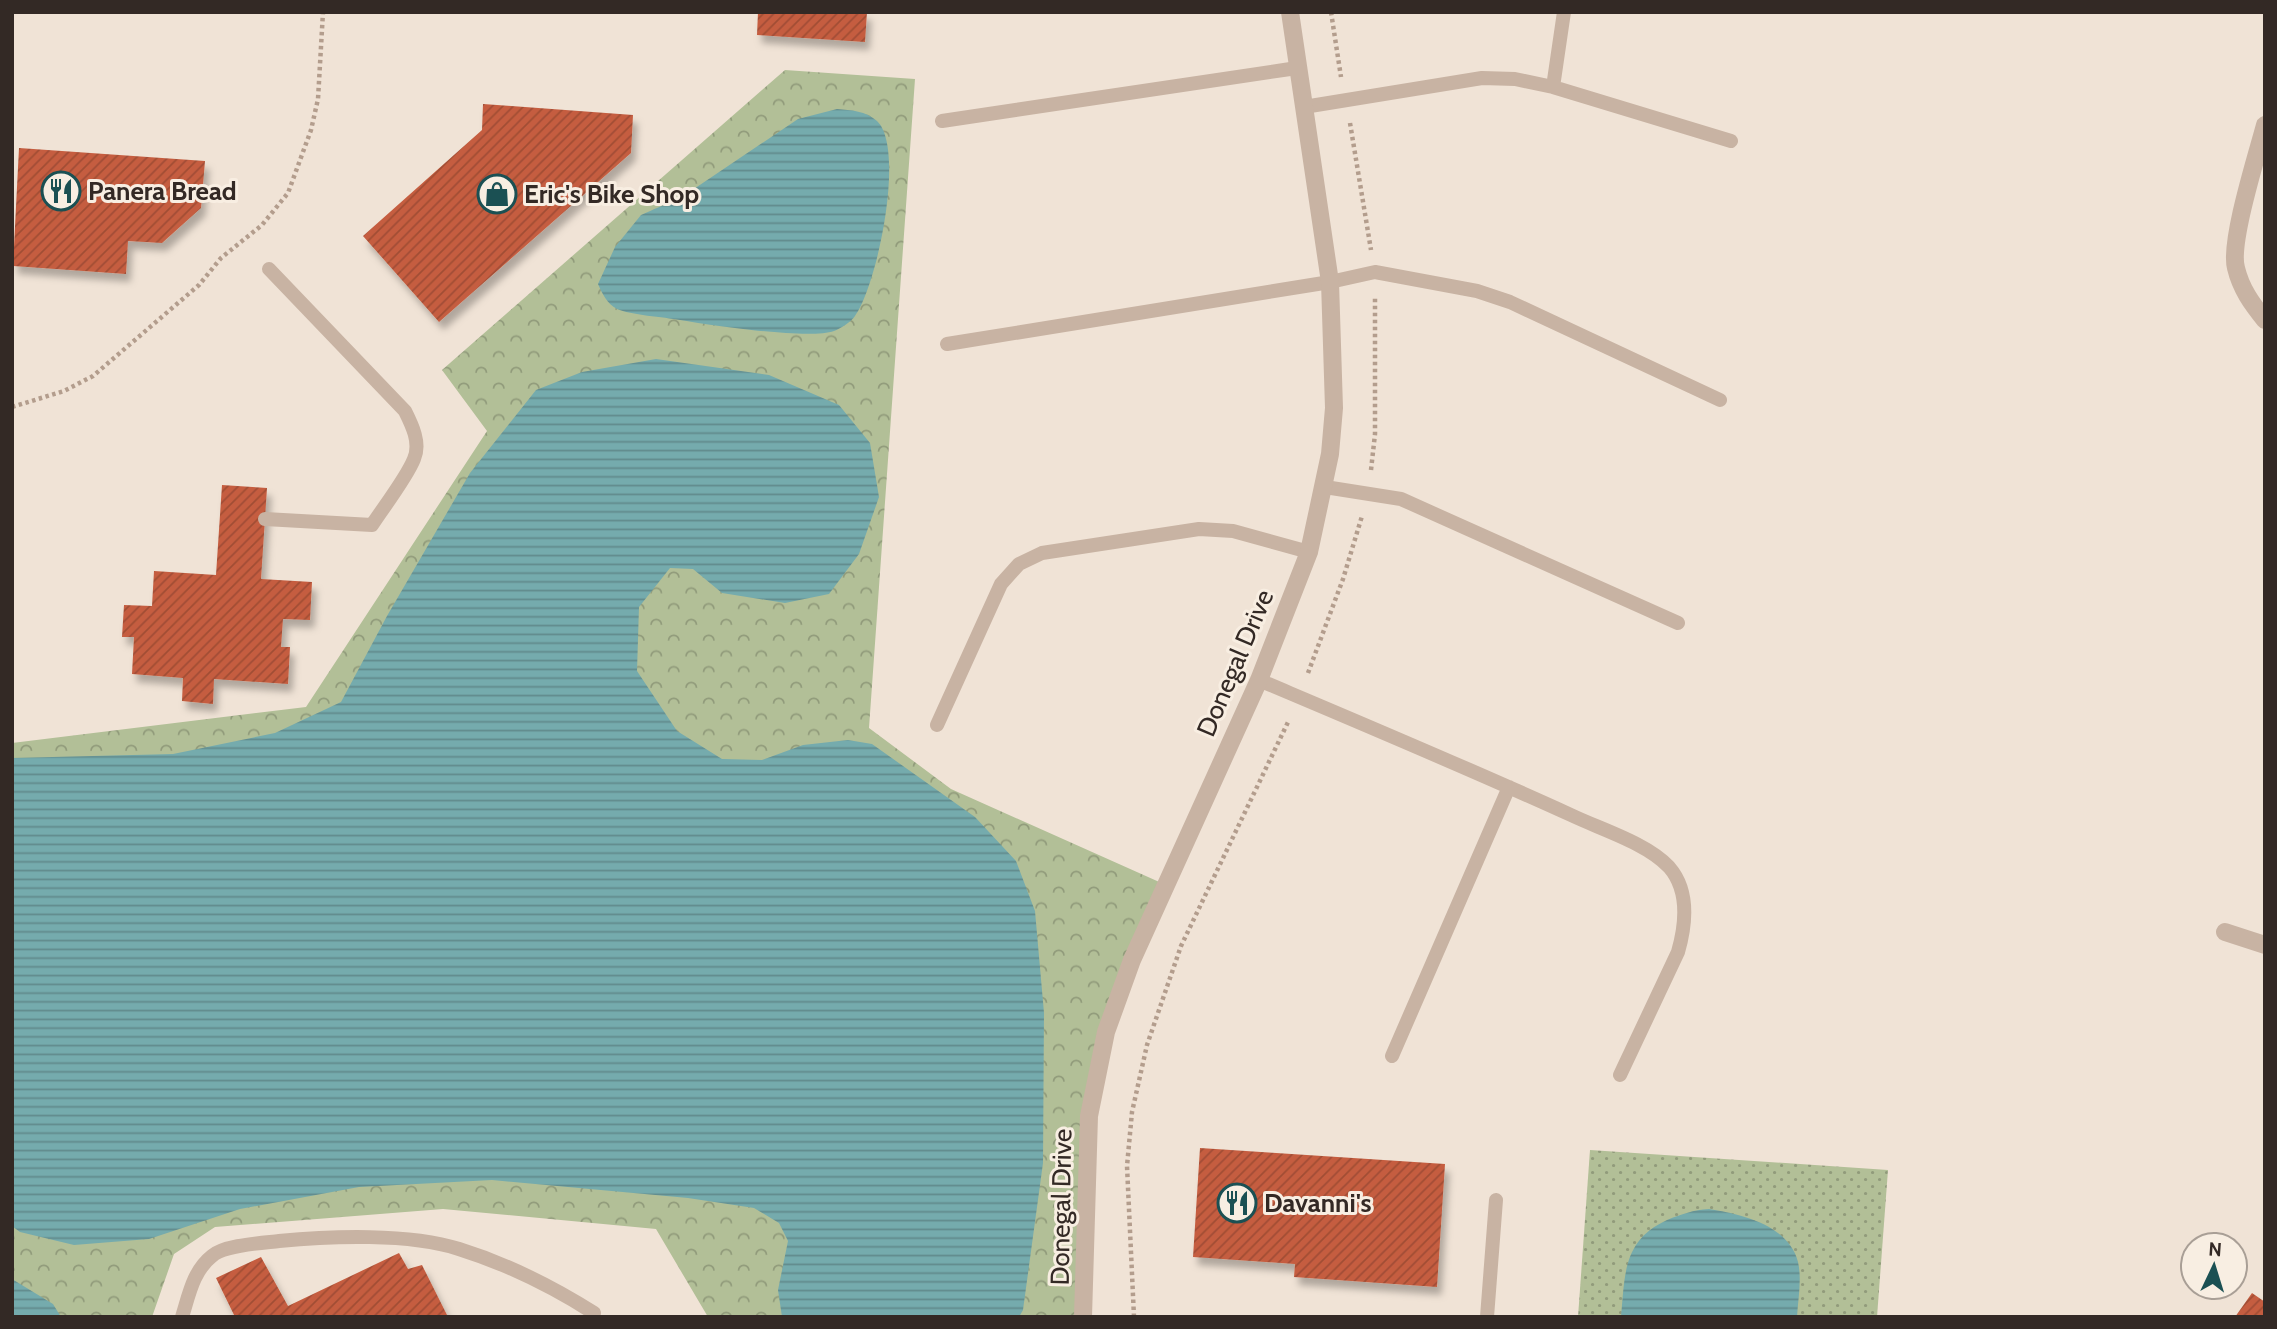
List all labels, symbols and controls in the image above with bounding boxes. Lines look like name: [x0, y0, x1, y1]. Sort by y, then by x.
restaurant icon: Panera Bread: [40, 170, 82, 212]
shop icon: Eric's Bike Shop: [476, 173, 518, 215]
place label: Panera Bread: [88, 175, 237, 207]
place label: Eric's Bike Shop: [524, 178, 699, 210]
street label: Donegal Drive: [1190, 585, 1280, 741]
street label: Donegal Drive: [1044, 1128, 1078, 1286]
restaurant icon: Davanni's: [1216, 1182, 1258, 1224]
place label: Davanni's: [1264, 1187, 1372, 1219]
north arrow: [2179, 1231, 2249, 1301]
text: N: [2208, 1238, 2223, 1261]

